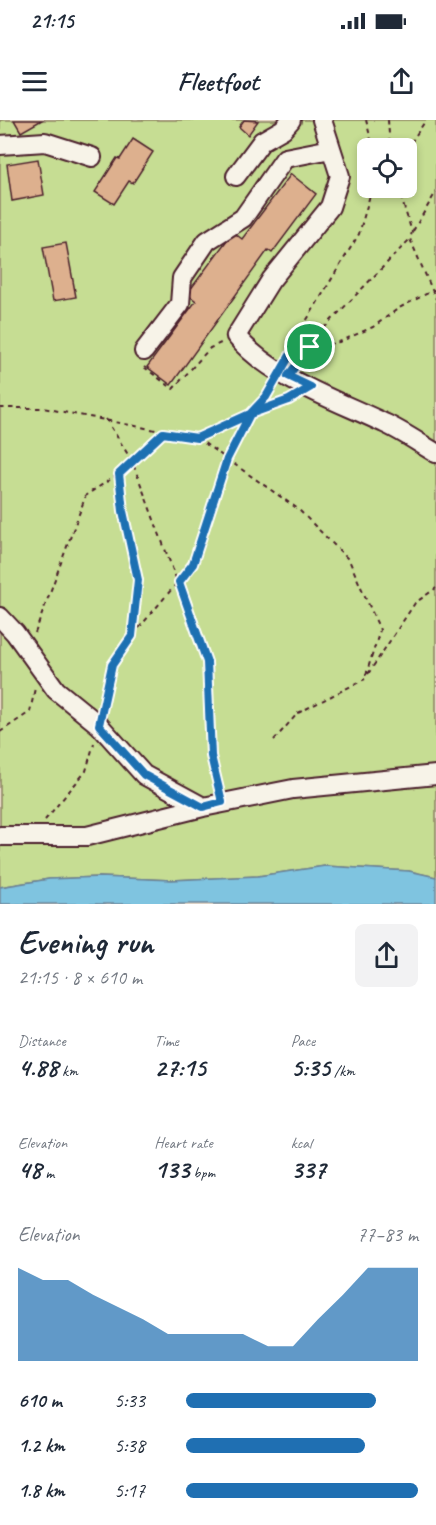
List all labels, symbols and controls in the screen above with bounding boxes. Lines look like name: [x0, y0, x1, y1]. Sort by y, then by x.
text: 21:15: [30, 7, 74, 35]
text: Fleetfoot: [177, 64, 259, 98]
icon: menu: [18, 65, 51, 98]
icon: share: [385, 65, 418, 98]
map controls: [357, 138, 417, 198]
button: locate: [357, 138, 417, 198]
pin: [284, 321, 335, 372]
icon: arrive: [293, 330, 326, 363]
text: Evening run: [18, 921, 153, 963]
button: share: [355, 924, 418, 987]
text: 21:15 · 8 × 610 m: [18, 965, 142, 990]
text: Distance: [18, 1031, 66, 1051]
text: Time: [154, 1031, 179, 1051]
text: Pace: [291, 1031, 315, 1051]
text: 4.88: [18, 1051, 58, 1084]
text: 27:15: [154, 1051, 206, 1084]
text: 5:35: [291, 1051, 330, 1084]
text: km: [58, 1061, 78, 1081]
text: /km: [330, 1061, 355, 1081]
text: Elevation: [18, 1133, 67, 1153]
text: Heart rate: [154, 1133, 213, 1153]
text: kcal: [291, 1133, 312, 1153]
text: 48: [18, 1153, 41, 1186]
text: 133: [154, 1153, 189, 1186]
text: 337: [291, 1153, 326, 1186]
text: m: [41, 1163, 54, 1183]
text: bpm: [189, 1163, 215, 1183]
text: Elevation: [18, 1222, 80, 1247]
text: 77–83 m: [357, 1222, 418, 1247]
text: 610 m: [18, 1388, 62, 1413]
text: 5:33: [114, 1388, 145, 1413]
text: 1.2 km: [18, 1433, 65, 1458]
text: 5:38: [114, 1433, 145, 1458]
text: 1.8 km: [18, 1478, 65, 1503]
text: 5:17: [114, 1478, 145, 1503]

